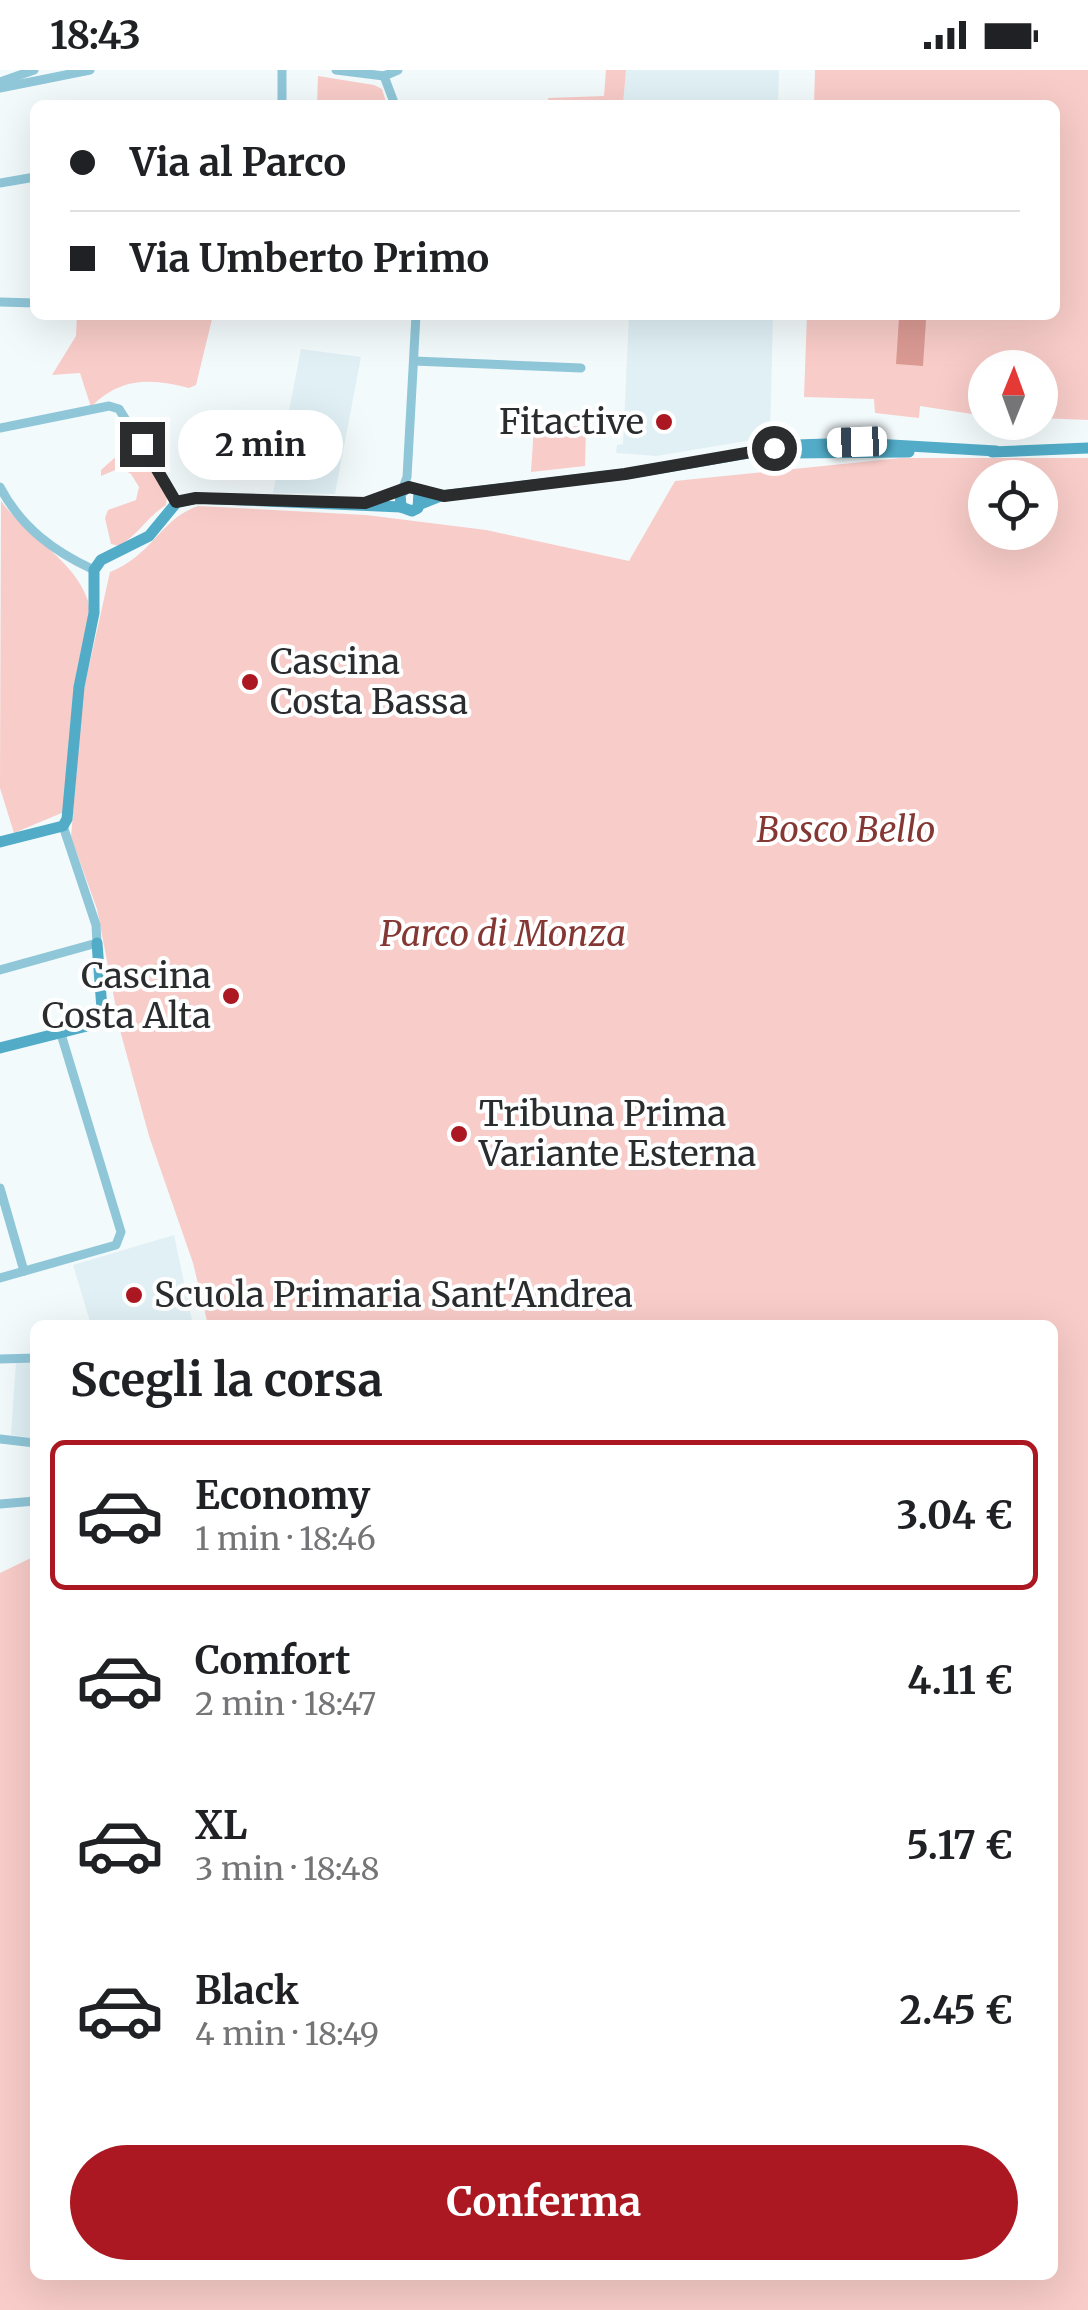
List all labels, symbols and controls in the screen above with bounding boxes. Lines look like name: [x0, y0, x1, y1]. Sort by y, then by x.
text: 18:43: [50, 12, 141, 59]
text: Via al Parco: [130, 139, 346, 186]
text: Via Umberto Primo: [130, 235, 489, 282]
north arrow: [968, 350, 1058, 440]
map controls: [968, 350, 1058, 550]
place label: Fitactive: [499, 400, 644, 444]
callout: 2 min: [177, 409, 342, 479]
marker: Fitactive: [653, 411, 675, 433]
route end: [120, 422, 165, 467]
text: 2 min: [215, 425, 306, 465]
route start: [752, 426, 797, 471]
car: [826, 426, 888, 458]
button: locate: [968, 460, 1058, 550]
place label: Cascina Costa Bassa: [270, 640, 468, 724]
marker: Cascina Costa Bassa: [239, 671, 261, 693]
park label: Bosco Bello: [756, 808, 936, 852]
park label: Parco di Monza: [380, 912, 626, 956]
place label: Cascina Costa Alta: [42, 954, 211, 1038]
marker: Cascina Costa Alta: [220, 985, 242, 1007]
place label: Tribuna Prima Variante Esterna: [478, 1092, 756, 1176]
marker: Tribuna Prima Variante Esterna: [448, 1123, 470, 1145]
place label: Scuola Primaria Sant'Andrea: [154, 1273, 633, 1317]
marker: Scuola Primaria Sant'Andrea: [123, 1284, 145, 1306]
text: Scegli la corsa: [70, 1352, 383, 1408]
icon: car: [75, 1470, 165, 1560]
text: Economy: [195, 1472, 370, 1519]
text: 3.04 €: [896, 1492, 1013, 1539]
text: 1 min · 18:46: [195, 1519, 376, 1559]
icon: car: [75, 1635, 165, 1725]
text: Comfort: [195, 1637, 351, 1684]
text: 4.11 €: [907, 1657, 1013, 1704]
text: 2 min · 18:47: [195, 1684, 376, 1724]
icon: car: [75, 1800, 165, 1890]
text: XL: [195, 1802, 247, 1849]
text: 5.17 €: [906, 1822, 1013, 1869]
text: 3 min · 18:48: [195, 1849, 379, 1889]
icon: car: [75, 1965, 165, 2055]
text: Black: [195, 1967, 299, 2014]
text: 2.45 €: [899, 1987, 1013, 2034]
text: 4 min · 18:49: [195, 2014, 379, 2054]
button: Conferma: [70, 2145, 1018, 2260]

